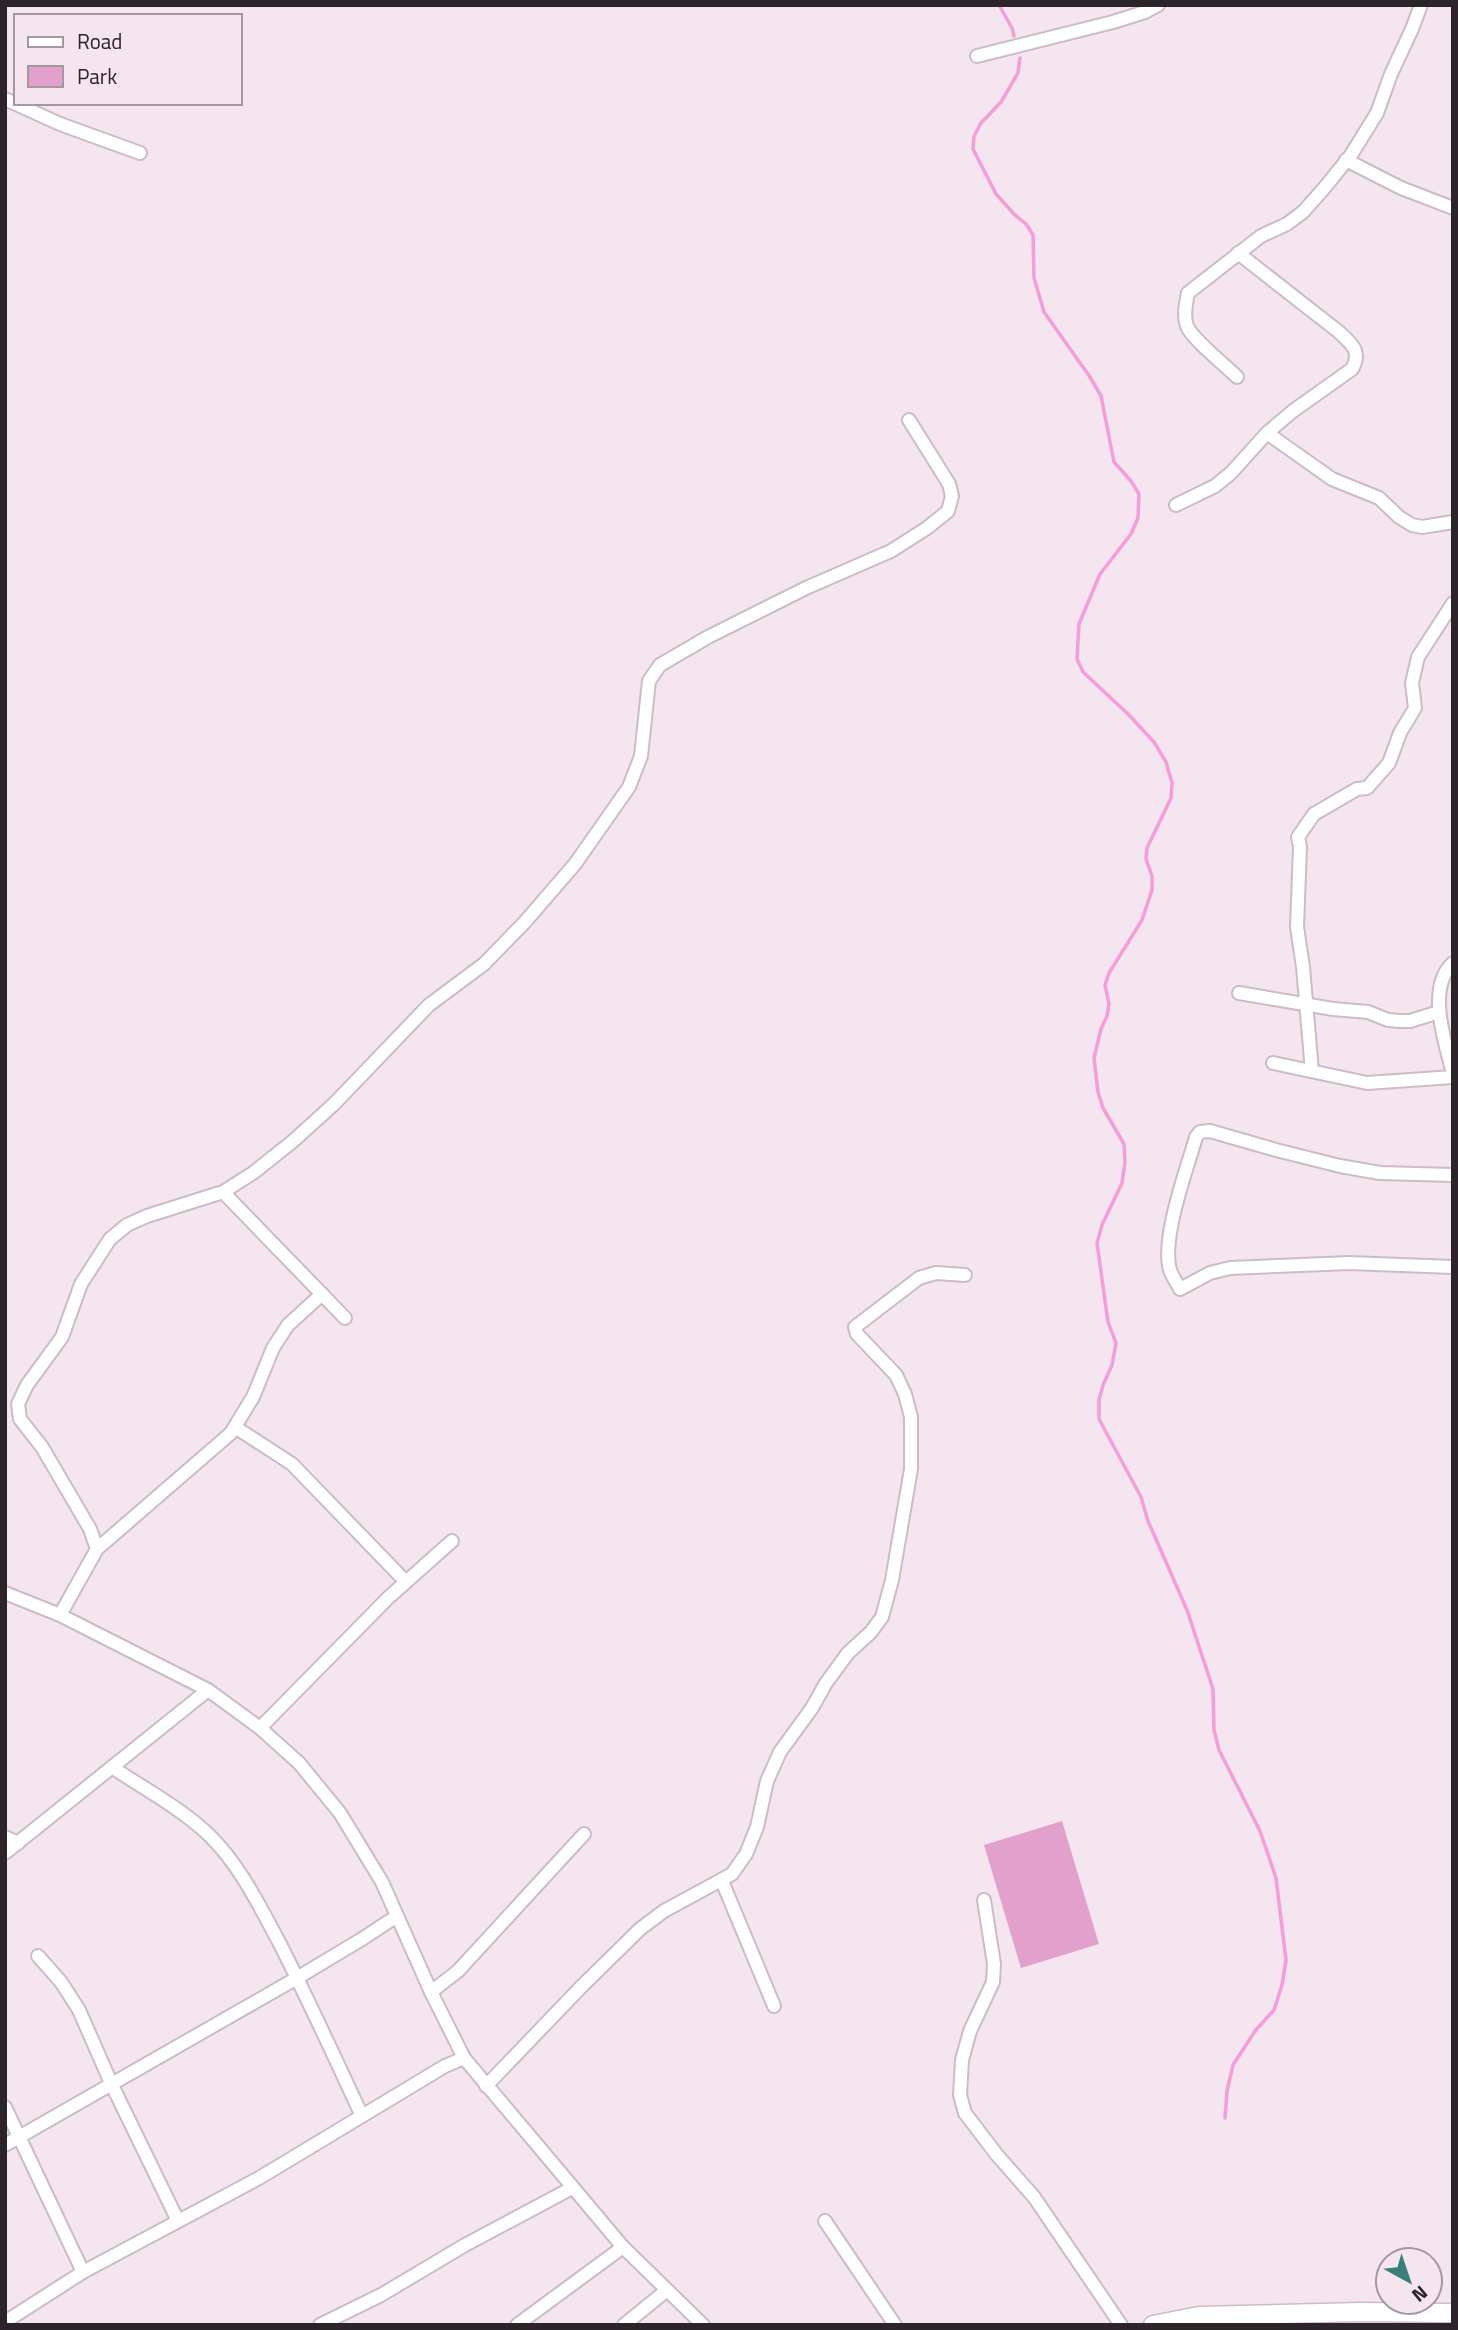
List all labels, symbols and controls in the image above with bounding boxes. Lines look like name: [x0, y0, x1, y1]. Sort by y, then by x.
legend: [14, 14, 242, 105]
text: Road: [77, 25, 122, 57]
text: Park: [77, 60, 117, 92]
north arrow: [1374, 2246, 1444, 2316]
text: N: [1406, 2279, 1435, 2310]

